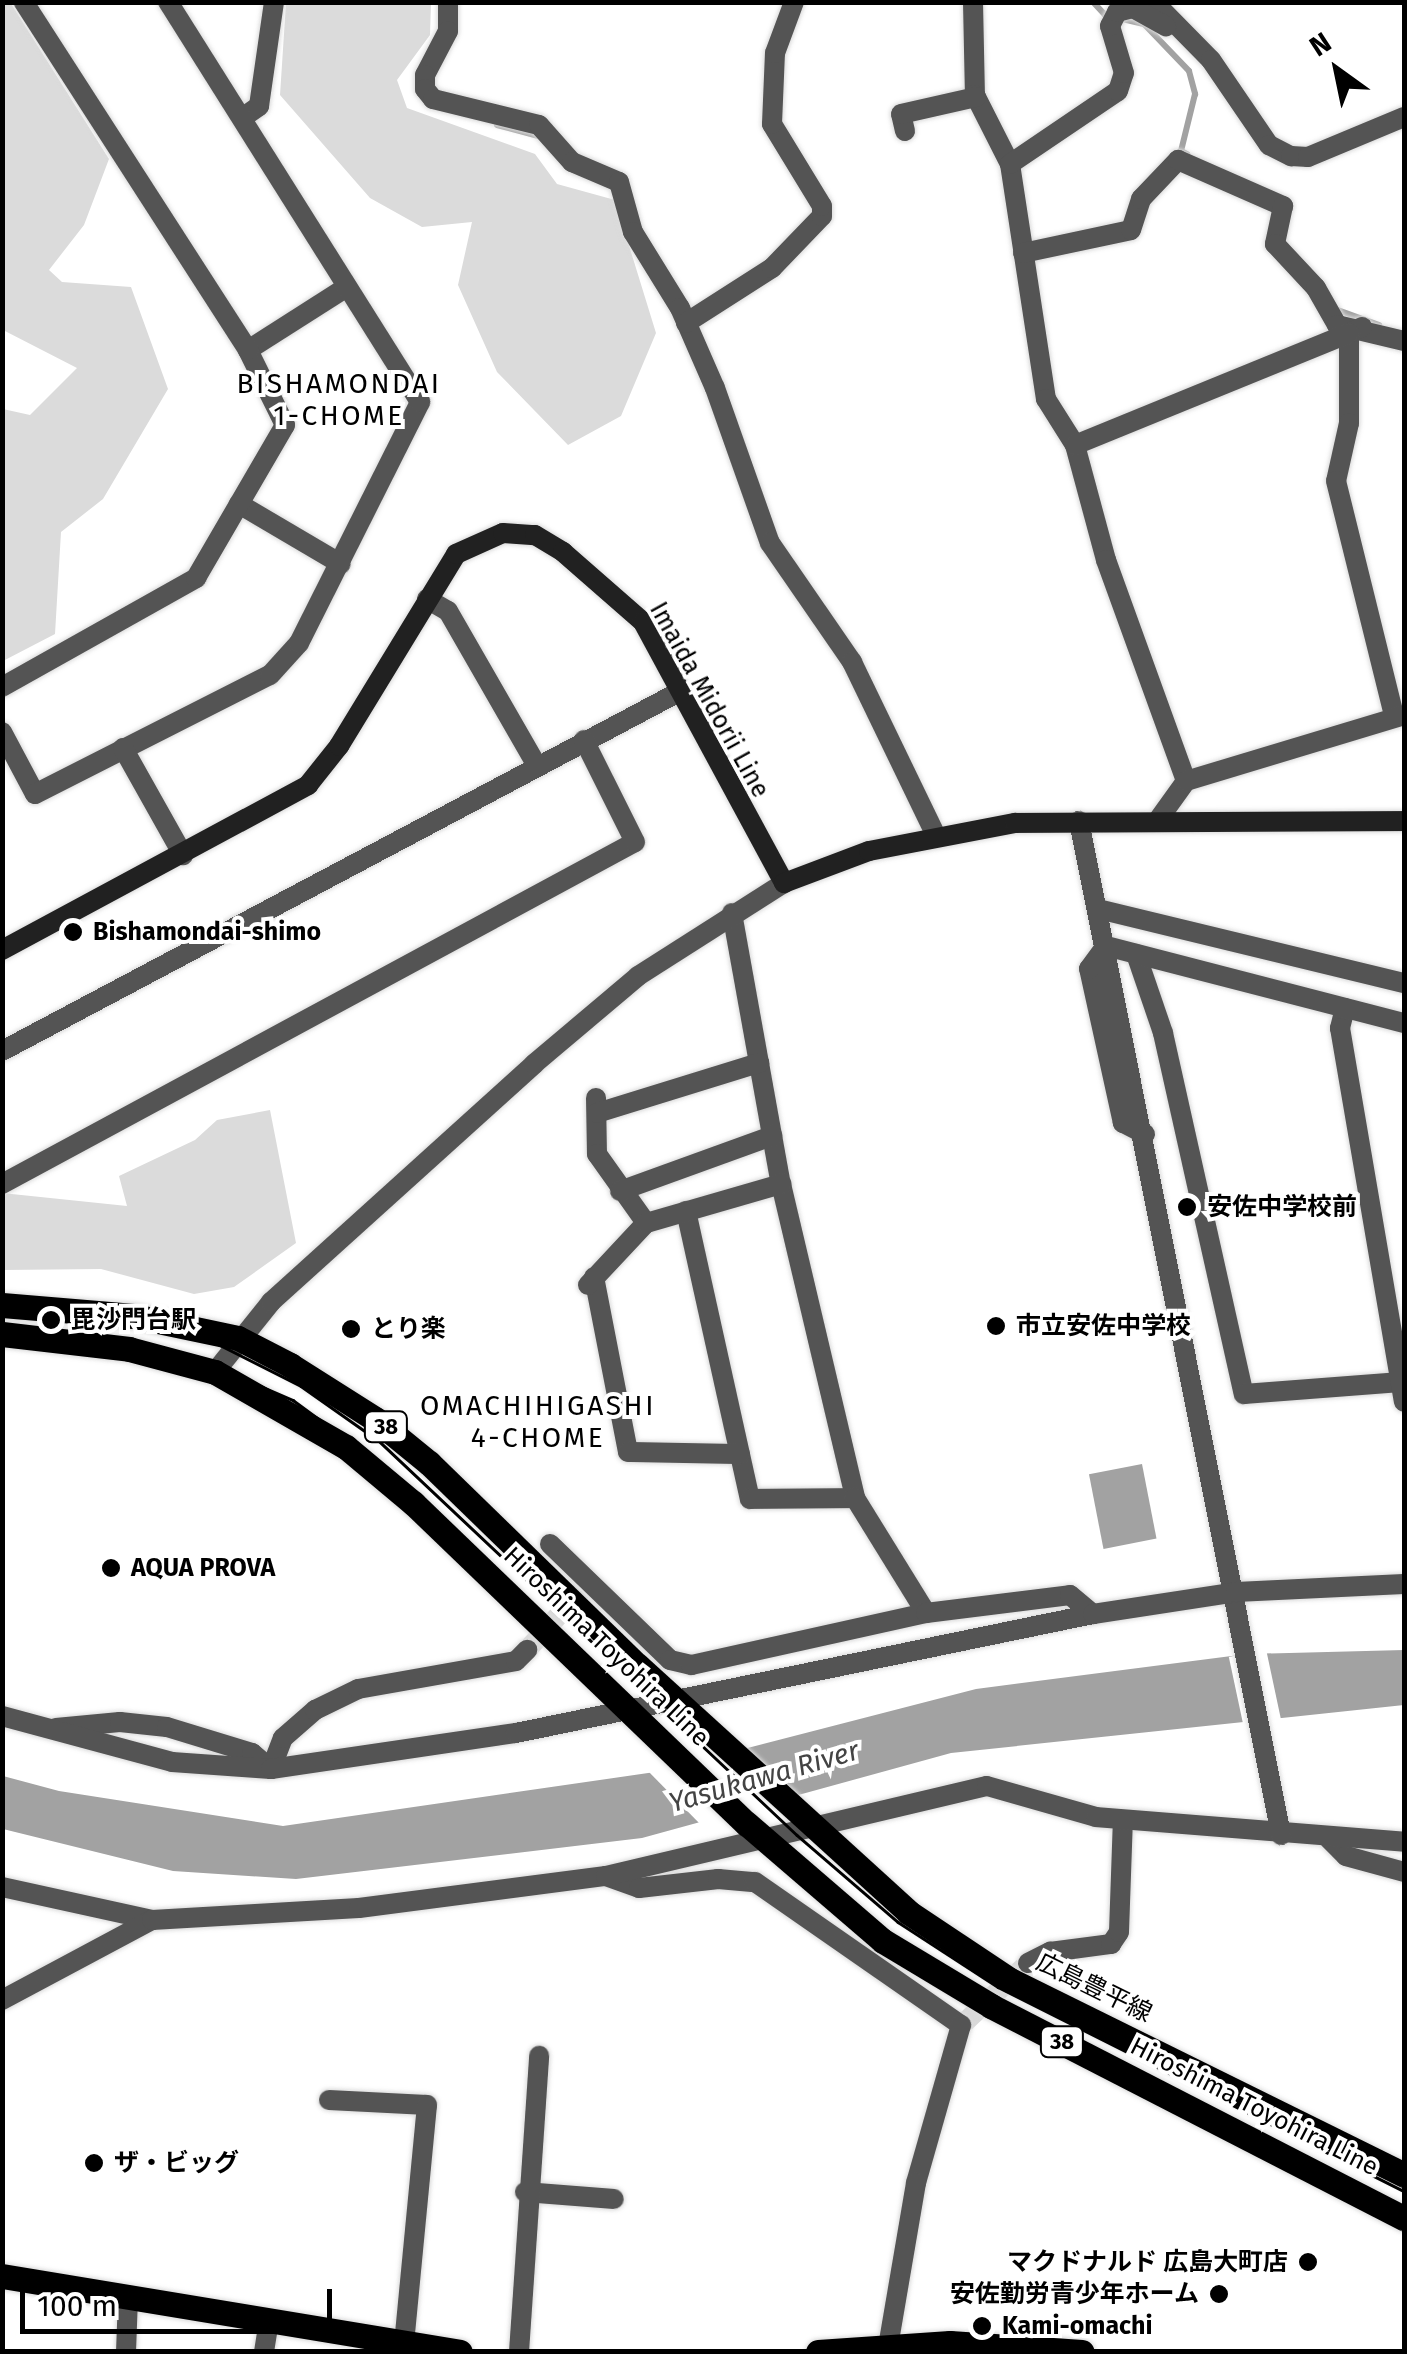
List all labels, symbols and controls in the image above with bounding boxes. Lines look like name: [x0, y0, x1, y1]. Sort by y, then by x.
north arrow: [1287, 20, 1387, 120]
text: N: [1304, 26, 1337, 63]
district label: BISHAMONDAI 1-CHOME: [236, 367, 442, 433]
street label: Imaida Midorii Line: [643, 597, 775, 803]
place label: Bishamondai-shimo: [93, 917, 321, 947]
marker: Bishamondai-shimo: [62, 921, 84, 943]
place label: 安佐中学校前: [1207, 1192, 1357, 1222]
marker: 安佐中学校前: [1176, 1196, 1198, 1218]
place label: 毘沙門台駅: [71, 1305, 196, 1335]
marker: 毘沙門台駅: [40, 1309, 62, 1331]
place label: 市立安佐中学校: [1016, 1311, 1191, 1341]
place label: とり楽: [371, 1314, 446, 1344]
marker: 市立安佐中学校: [985, 1315, 1007, 1337]
marker: とり楽: [340, 1318, 362, 1340]
district label: OMACHIHIGASHI 4-CHOME: [420, 1389, 656, 1455]
road number: 38: [364, 1410, 408, 1444]
street label: Hiroshima Toyohira Line: [497, 1541, 715, 1753]
place label: AQUA PROVA: [131, 1553, 275, 1583]
marker: AQUA PROVA: [100, 1557, 122, 1579]
water label: Yasukawa River: [665, 1734, 863, 1820]
street label: 広島豊平線: [1031, 1947, 1157, 2029]
road number: 38: [1040, 2025, 1084, 2059]
street label: Hiroshima Toyohira Line: [1125, 2031, 1383, 2183]
place label: ザ・ビッグ: [114, 2148, 239, 2178]
marker: ザ・ビッグ: [83, 2152, 105, 2174]
place label: マクドナルド 広島大町店: [1007, 2247, 1288, 2277]
marker: マクドナルド 広島大町店: [1297, 2251, 1319, 2273]
scale bar: [25, 2269, 338, 2331]
place label: 安佐勤労青少年ホーム: [949, 2279, 1199, 2309]
marker: 安佐勤労青少年ホーム: [1208, 2283, 1230, 2305]
text: 100 m: [37, 2288, 117, 2324]
place label: Kami-omachi: [1002, 2311, 1153, 2341]
marker: Kami-omachi: [971, 2315, 993, 2337]

